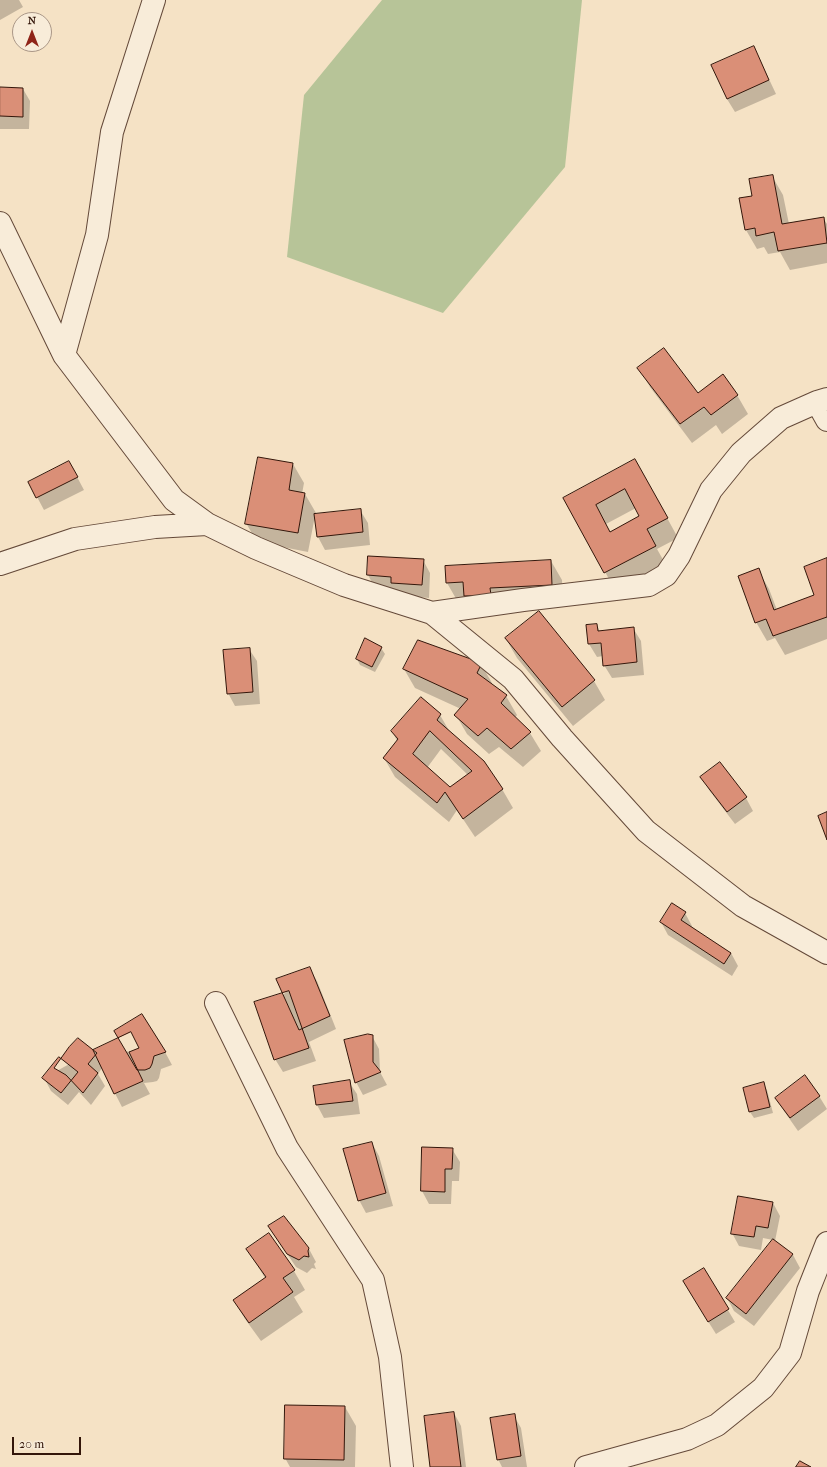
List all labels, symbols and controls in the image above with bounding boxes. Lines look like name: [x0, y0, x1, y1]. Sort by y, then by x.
north arrow: [12, 12, 52, 52]
text: N: [28, 14, 36, 27]
scale bar: [14, 1429, 83, 1455]
text: 20 m: [19, 1437, 44, 1451]

